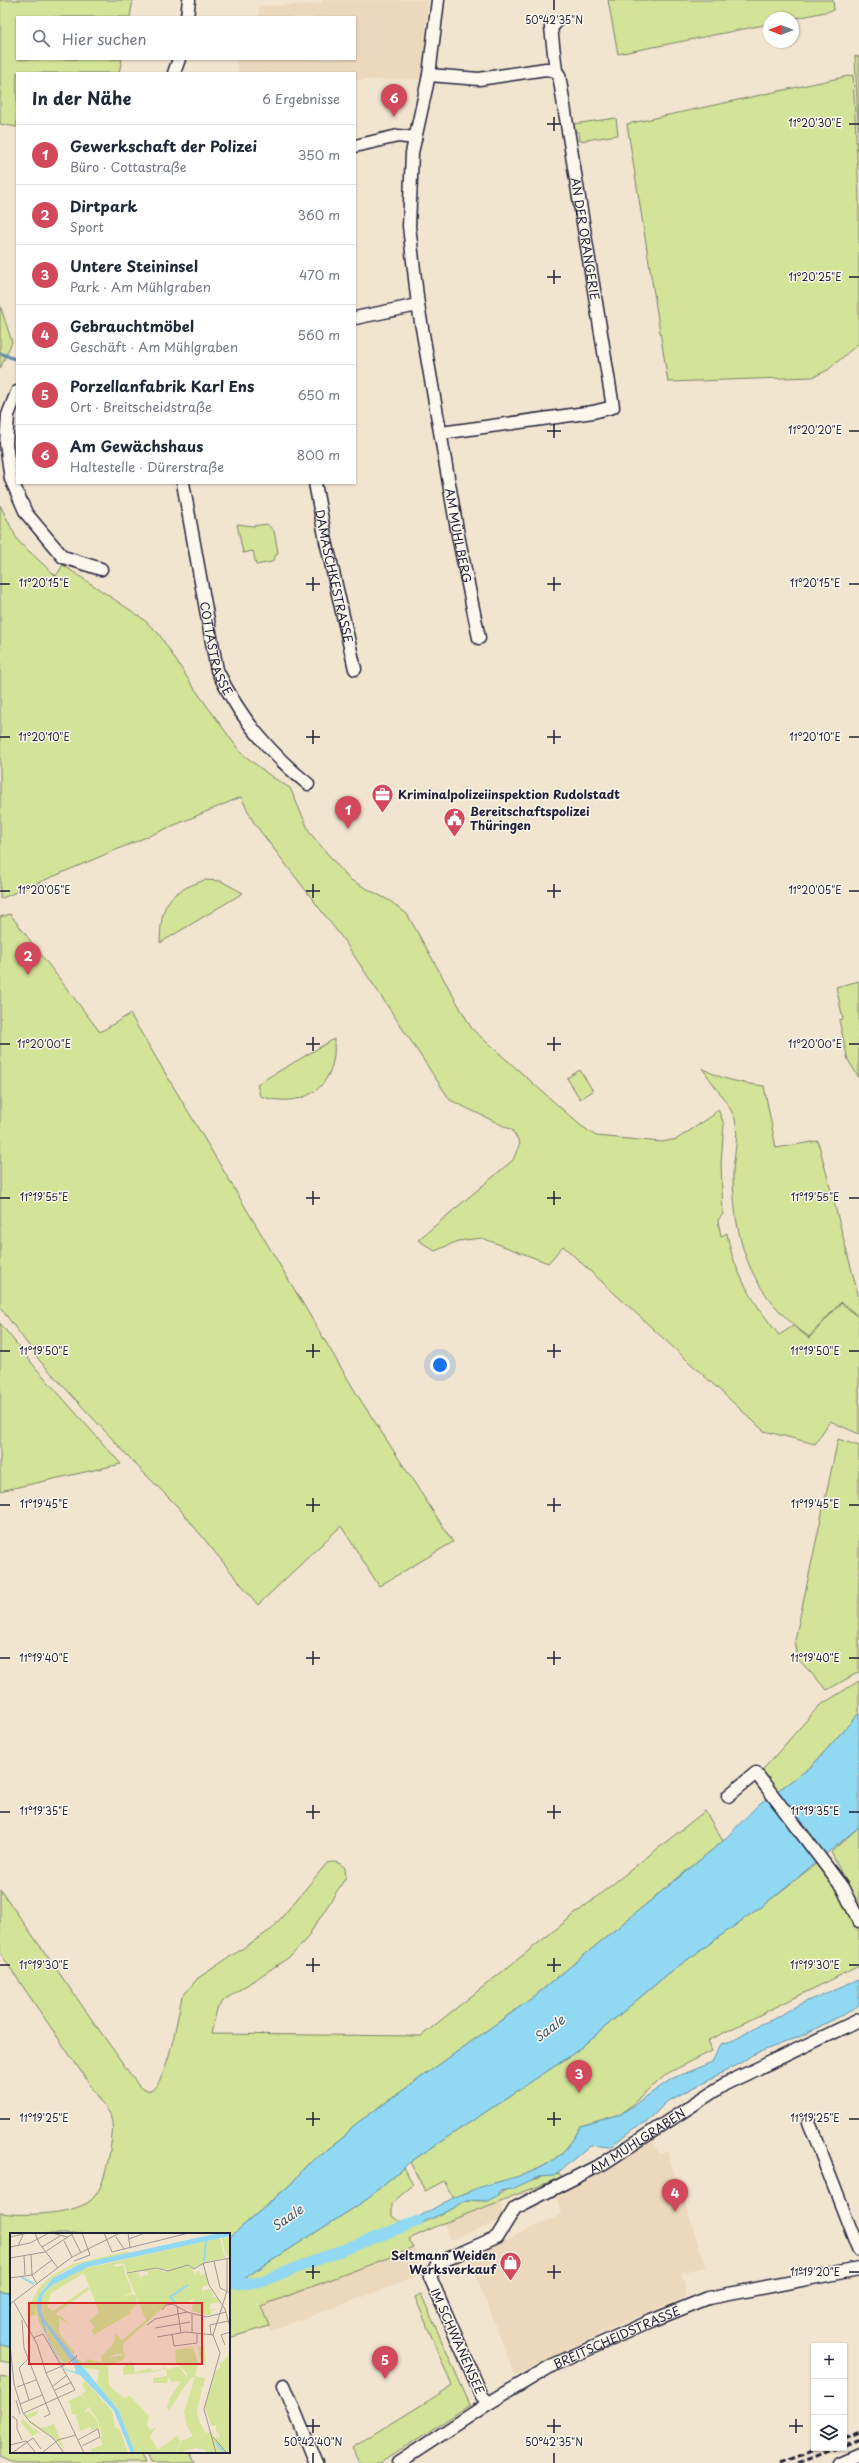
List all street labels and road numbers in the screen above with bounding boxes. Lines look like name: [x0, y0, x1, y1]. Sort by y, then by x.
street label: AN DER ORANGERIE: [567, 176, 604, 301]
street label: AM MÜHLBERG: [441, 487, 477, 584]
street label: DAMASCHKESTRASSE: [311, 508, 358, 645]
street label: COTTASTRASSE: [196, 600, 238, 699]
street label: AM MÜHLGRABEN: [586, 2103, 689, 2178]
street label: IM SCHWANENSEE: [426, 2285, 490, 2397]
street label: BREITSCHEIDSTRASSE: [550, 2301, 683, 2373]

